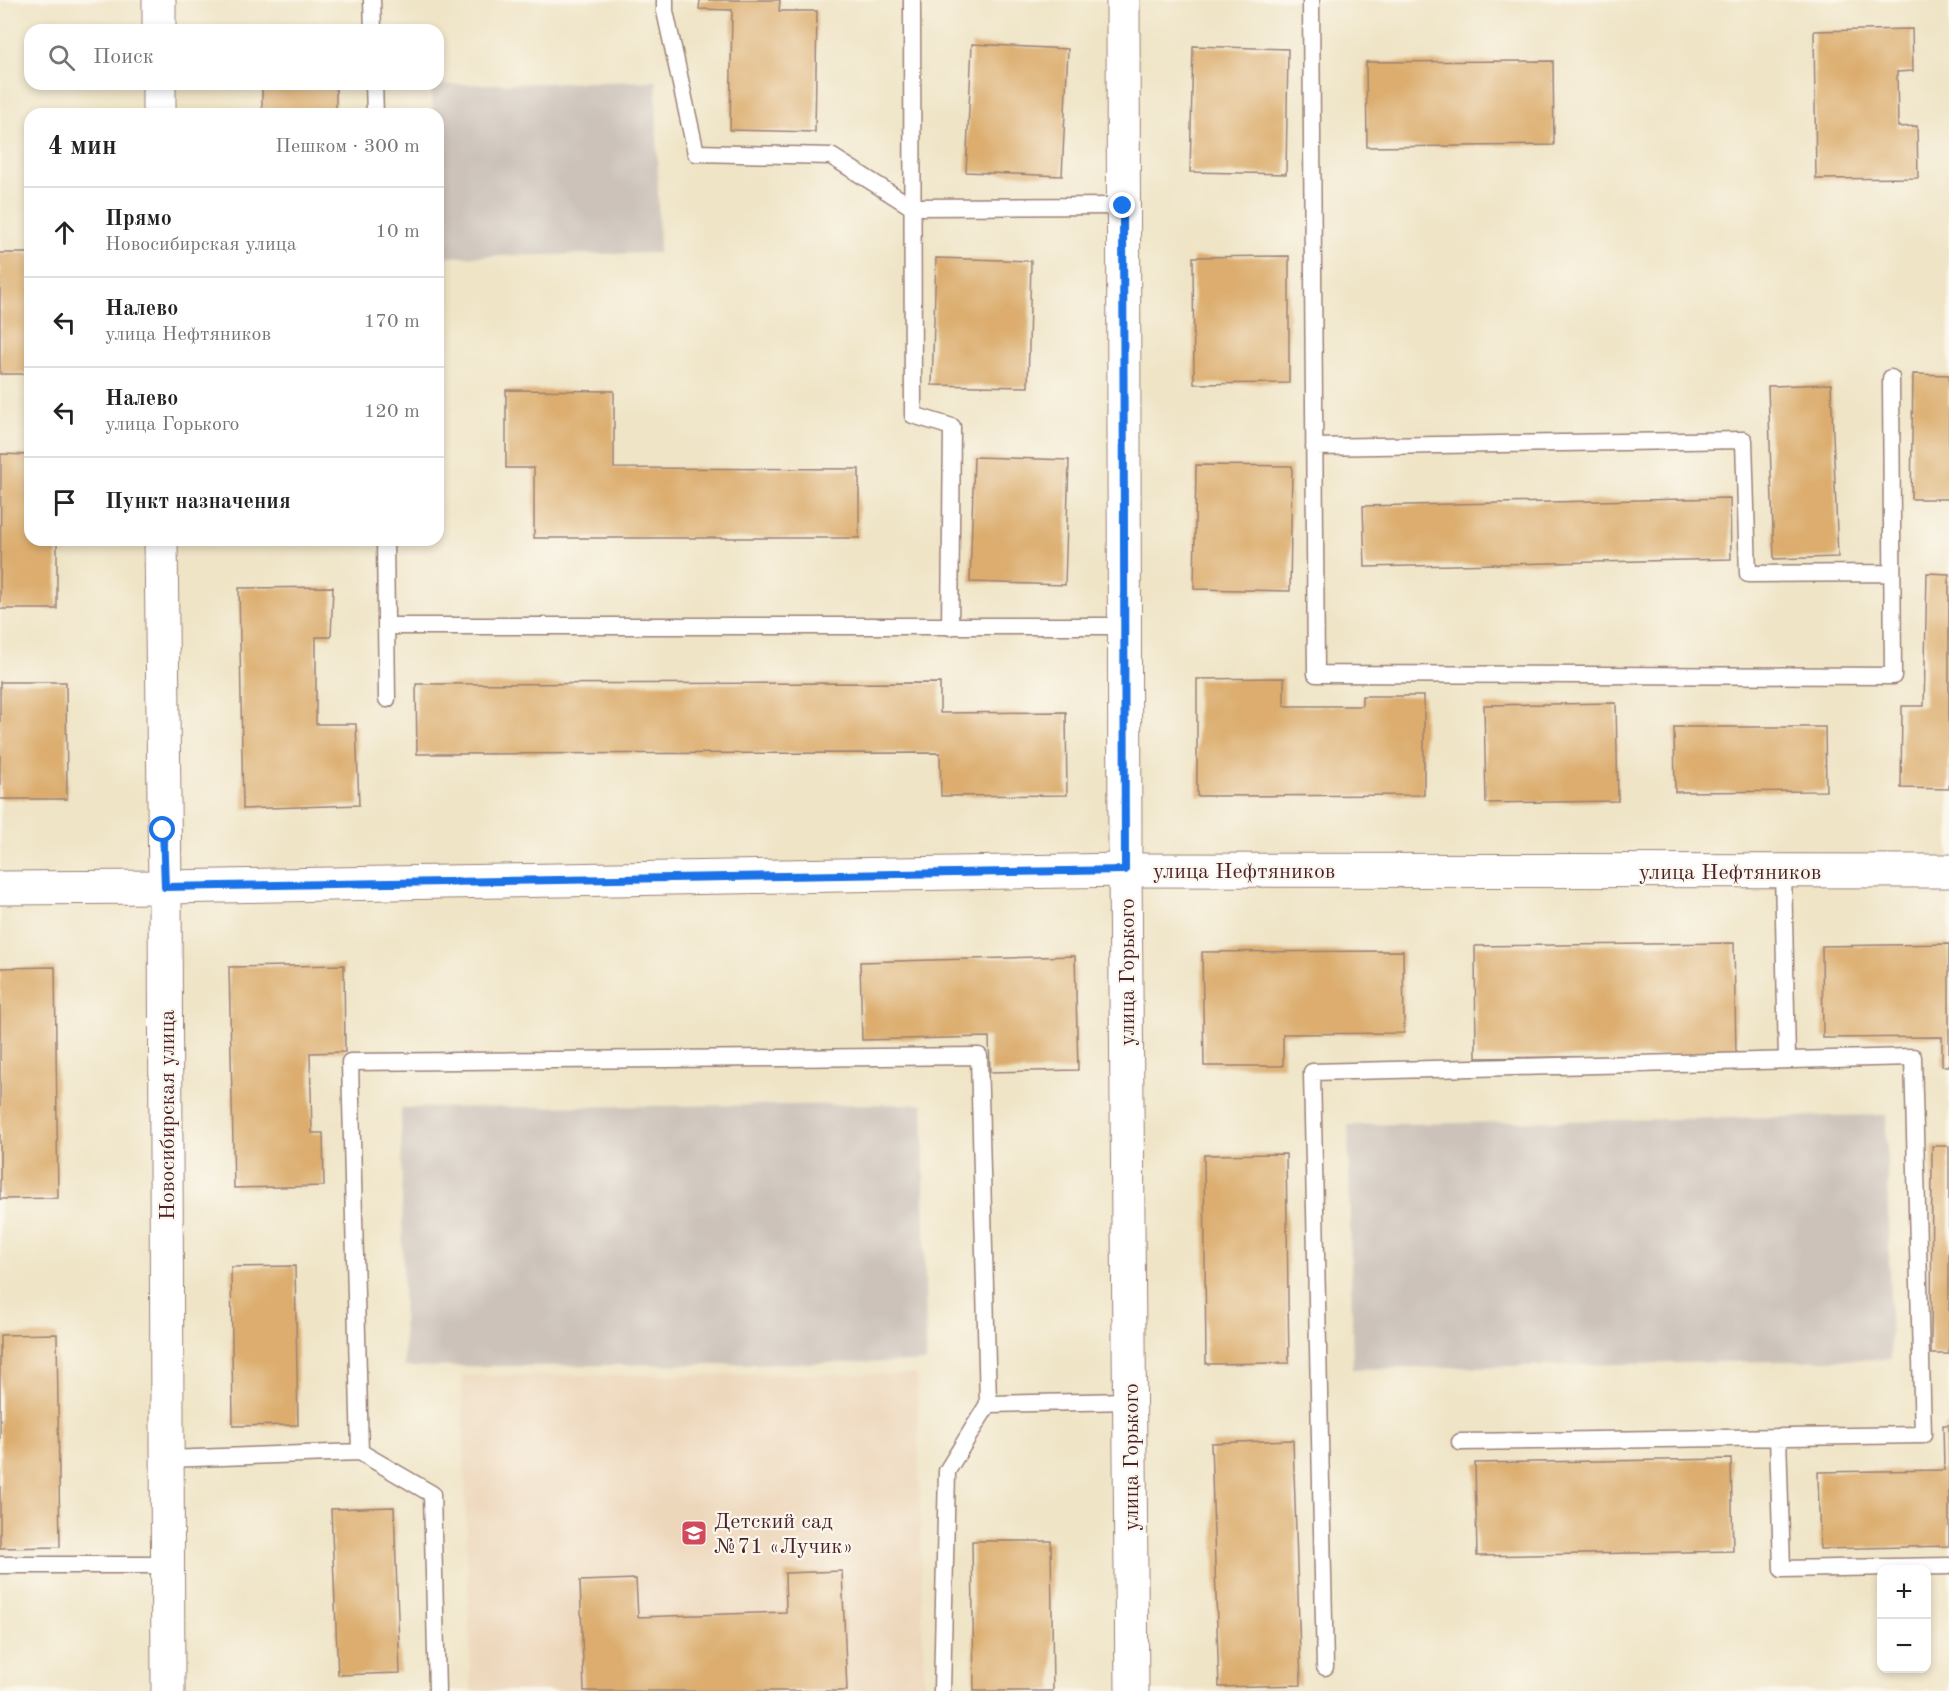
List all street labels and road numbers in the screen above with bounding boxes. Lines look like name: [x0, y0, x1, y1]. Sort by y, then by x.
street label: улица Нефтяников: [1153, 861, 1335, 883]
street label: улица Нефтяников: [1639, 862, 1821, 884]
street label: улица Горького: [1117, 898, 1139, 1046]
street label: Новосибирская улица: [157, 1010, 179, 1220]
street label: улица Горького: [1121, 1383, 1143, 1531]

